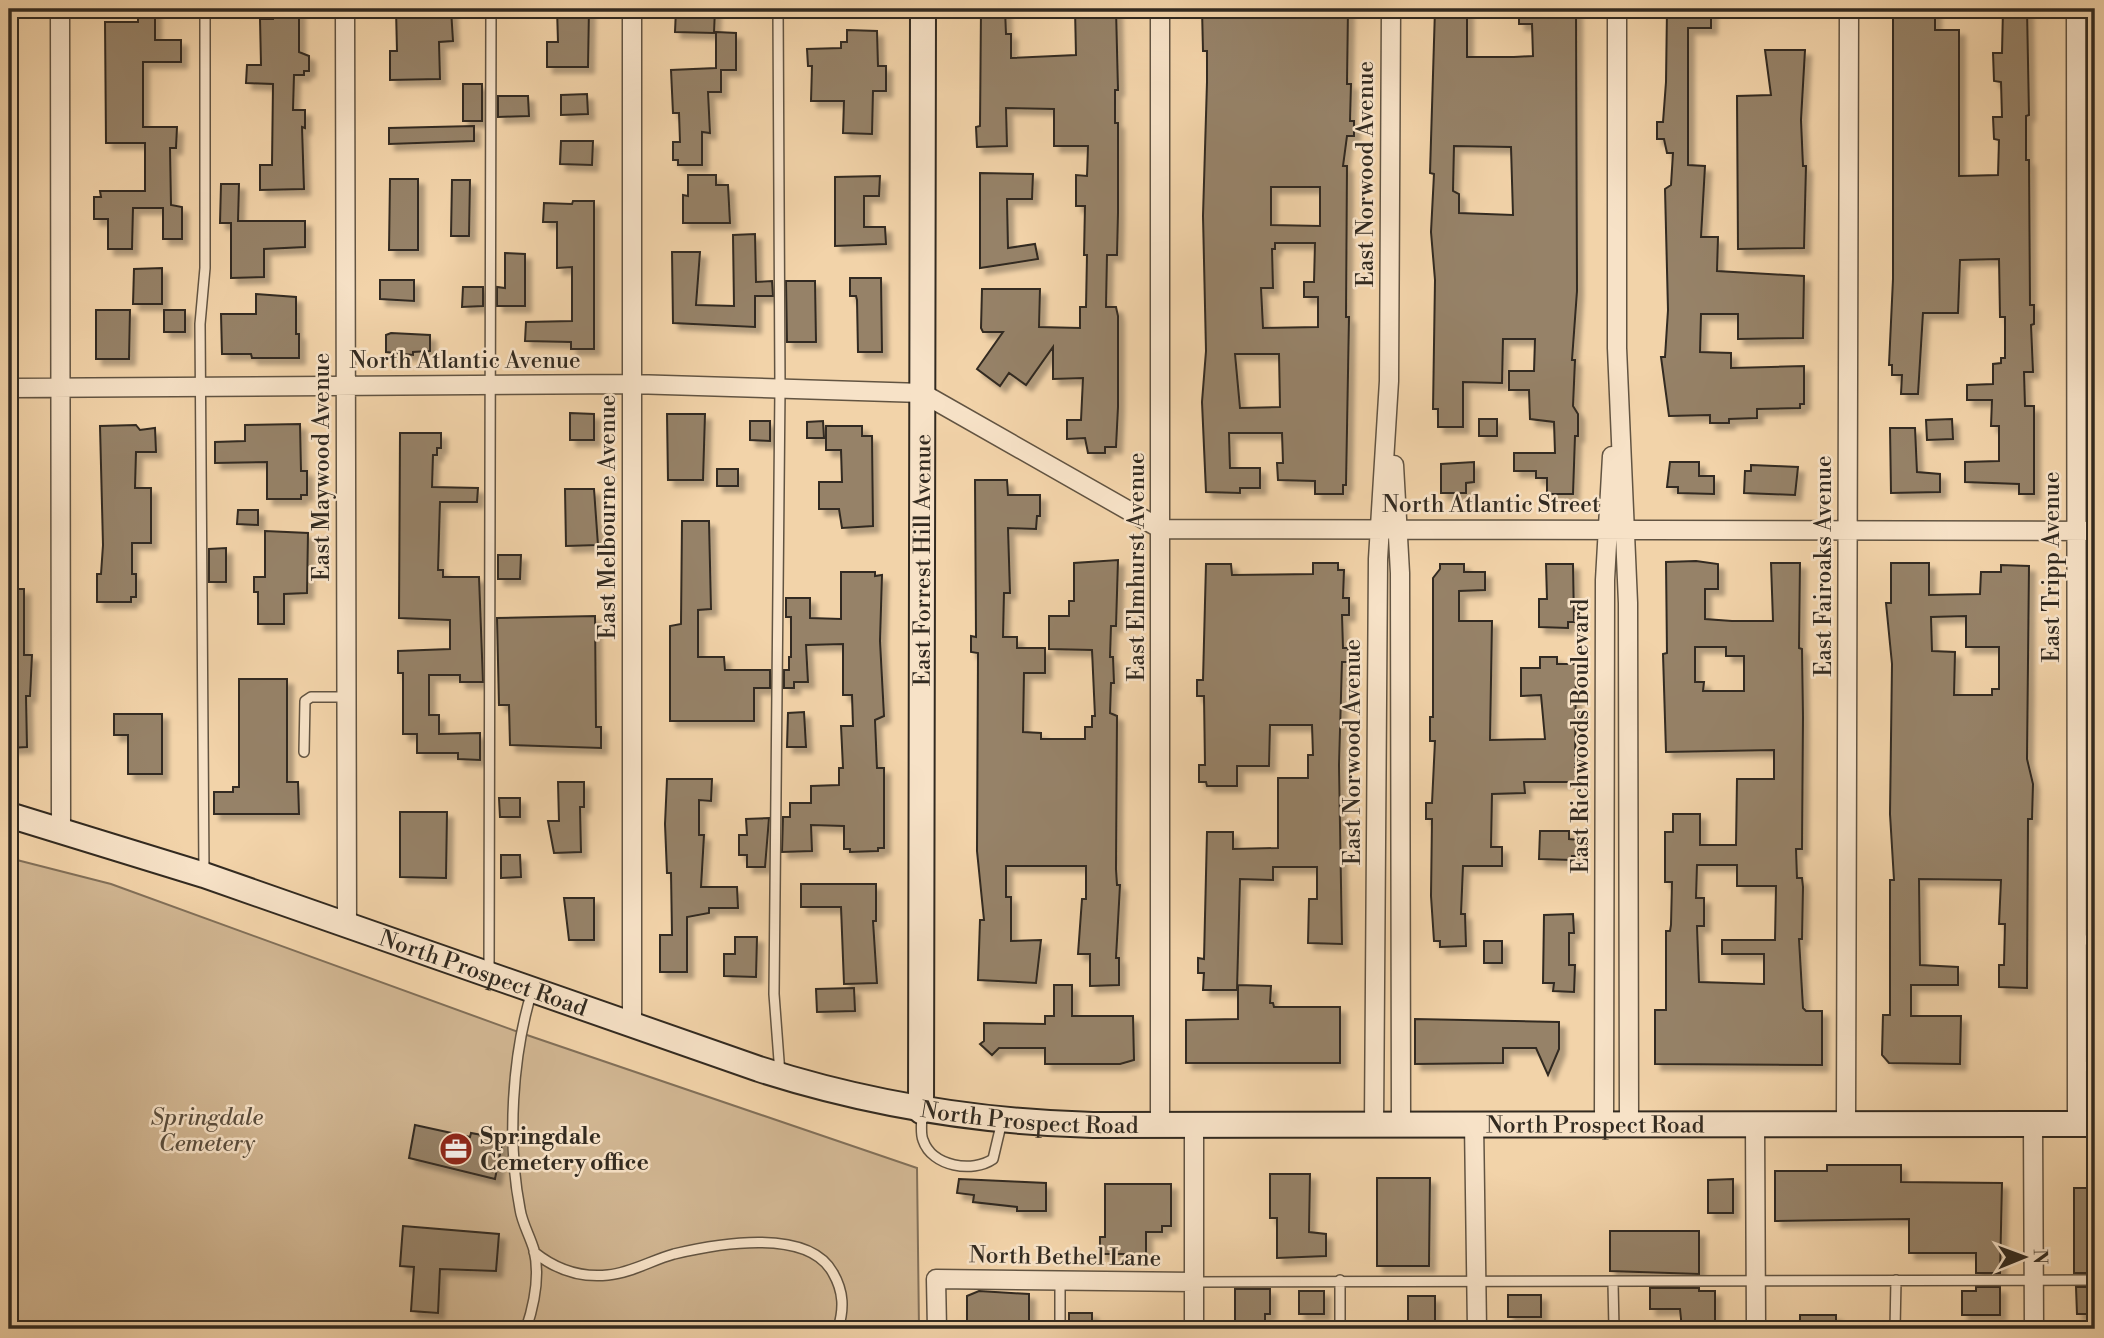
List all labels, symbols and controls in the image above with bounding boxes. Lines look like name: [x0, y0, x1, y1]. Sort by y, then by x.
street label: East Norwood Avenue: [1352, 61, 1380, 287]
street label: North Atlantic Avenue: [349, 347, 581, 375]
street label: East Maywood Avenue: [308, 353, 336, 581]
street label: East Melbourne Avenue: [594, 395, 622, 639]
street label: East Forrest Hill Avenue: [909, 434, 937, 686]
street label: East Elmhurst Avenue: [1123, 452, 1151, 682]
street label: East Fairoaks Avenue: [1810, 455, 1838, 677]
street label: East Tripp Avenue: [2038, 472, 2066, 663]
street label: North Atlantic Street: [1382, 491, 1600, 519]
street label: East Richwoods Boulevard: [1567, 599, 1595, 873]
street label: East Norwood Avenue: [1339, 639, 1367, 865]
street label: North Prospect Road: [375, 924, 591, 1023]
street label: North Prospect Road: [918, 1096, 1139, 1140]
park label: Springdale Cemetery: [151, 1104, 263, 1158]
street label: North Prospect Road: [1486, 1111, 1705, 1140]
place label: Springdale Cemetery office: [480, 1123, 649, 1177]
office icon: Springdale Cemetery office: [437, 1130, 475, 1168]
north arrow: [1988, 1222, 2058, 1292]
street label: North Bethel Lane: [969, 1241, 1161, 1273]
text: N: [2028, 1249, 2052, 1264]

